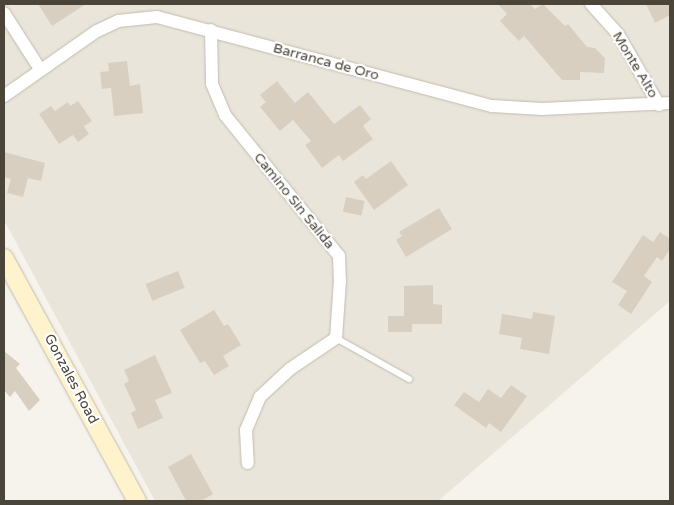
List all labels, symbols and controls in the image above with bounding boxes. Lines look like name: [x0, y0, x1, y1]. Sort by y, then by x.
street label: Monte Alto: [609, 29, 661, 101]
street label: Barranca de Oro: [271, 40, 381, 84]
street label: Camino Sin Salida: [250, 150, 338, 252]
street label: Gonzales Road: [40, 331, 102, 427]

